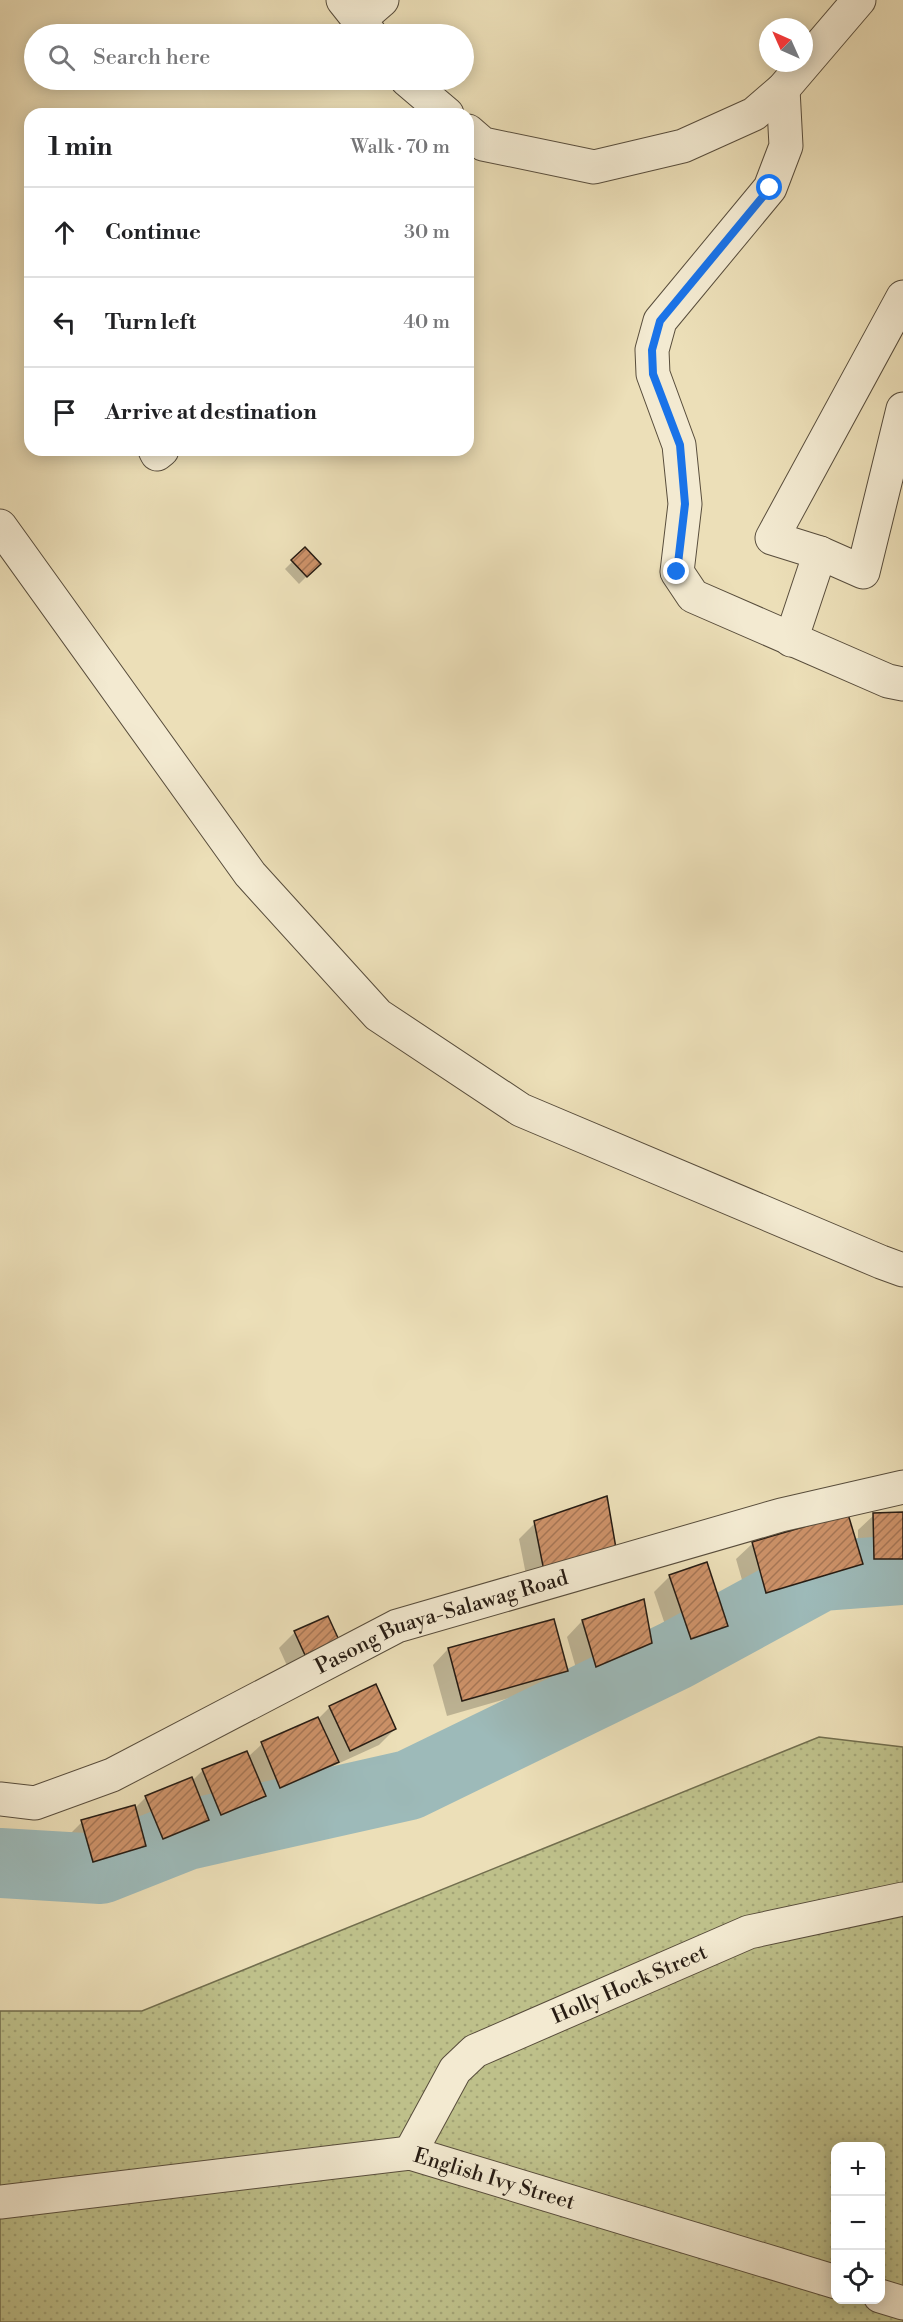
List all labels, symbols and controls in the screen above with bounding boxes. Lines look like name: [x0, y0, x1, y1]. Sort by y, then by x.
north arrow: [759, 18, 813, 72]
search box: [24, 24, 474, 90]
icon: search: [45, 41, 78, 74]
text: Search here: [93, 44, 210, 71]
text: 1 min: [48, 131, 113, 163]
text: Walk · 70 m: [351, 135, 450, 160]
route start: [756, 174, 782, 200]
icon: ahead: [48, 216, 81, 249]
text: Continue: [105, 219, 201, 246]
text: 30 m: [404, 220, 450, 245]
icon: left: [48, 306, 81, 339]
text: Turn left: [105, 309, 196, 336]
text: 40 m: [403, 310, 450, 335]
icon: arrive: [48, 396, 81, 429]
text: Arrive at destination: [105, 399, 317, 426]
route end: [663, 558, 689, 584]
street label: Pasong Buaya-Salawag Road: [311, 1565, 571, 1680]
street label: Holly Hock Street: [548, 1940, 712, 2030]
map controls: [831, 2142, 885, 2304]
button: +: [831, 2142, 885, 2196]
street label: English Ivy Street: [410, 2143, 578, 2216]
button: −: [831, 2196, 885, 2250]
button: locate: [831, 2250, 885, 2304]

